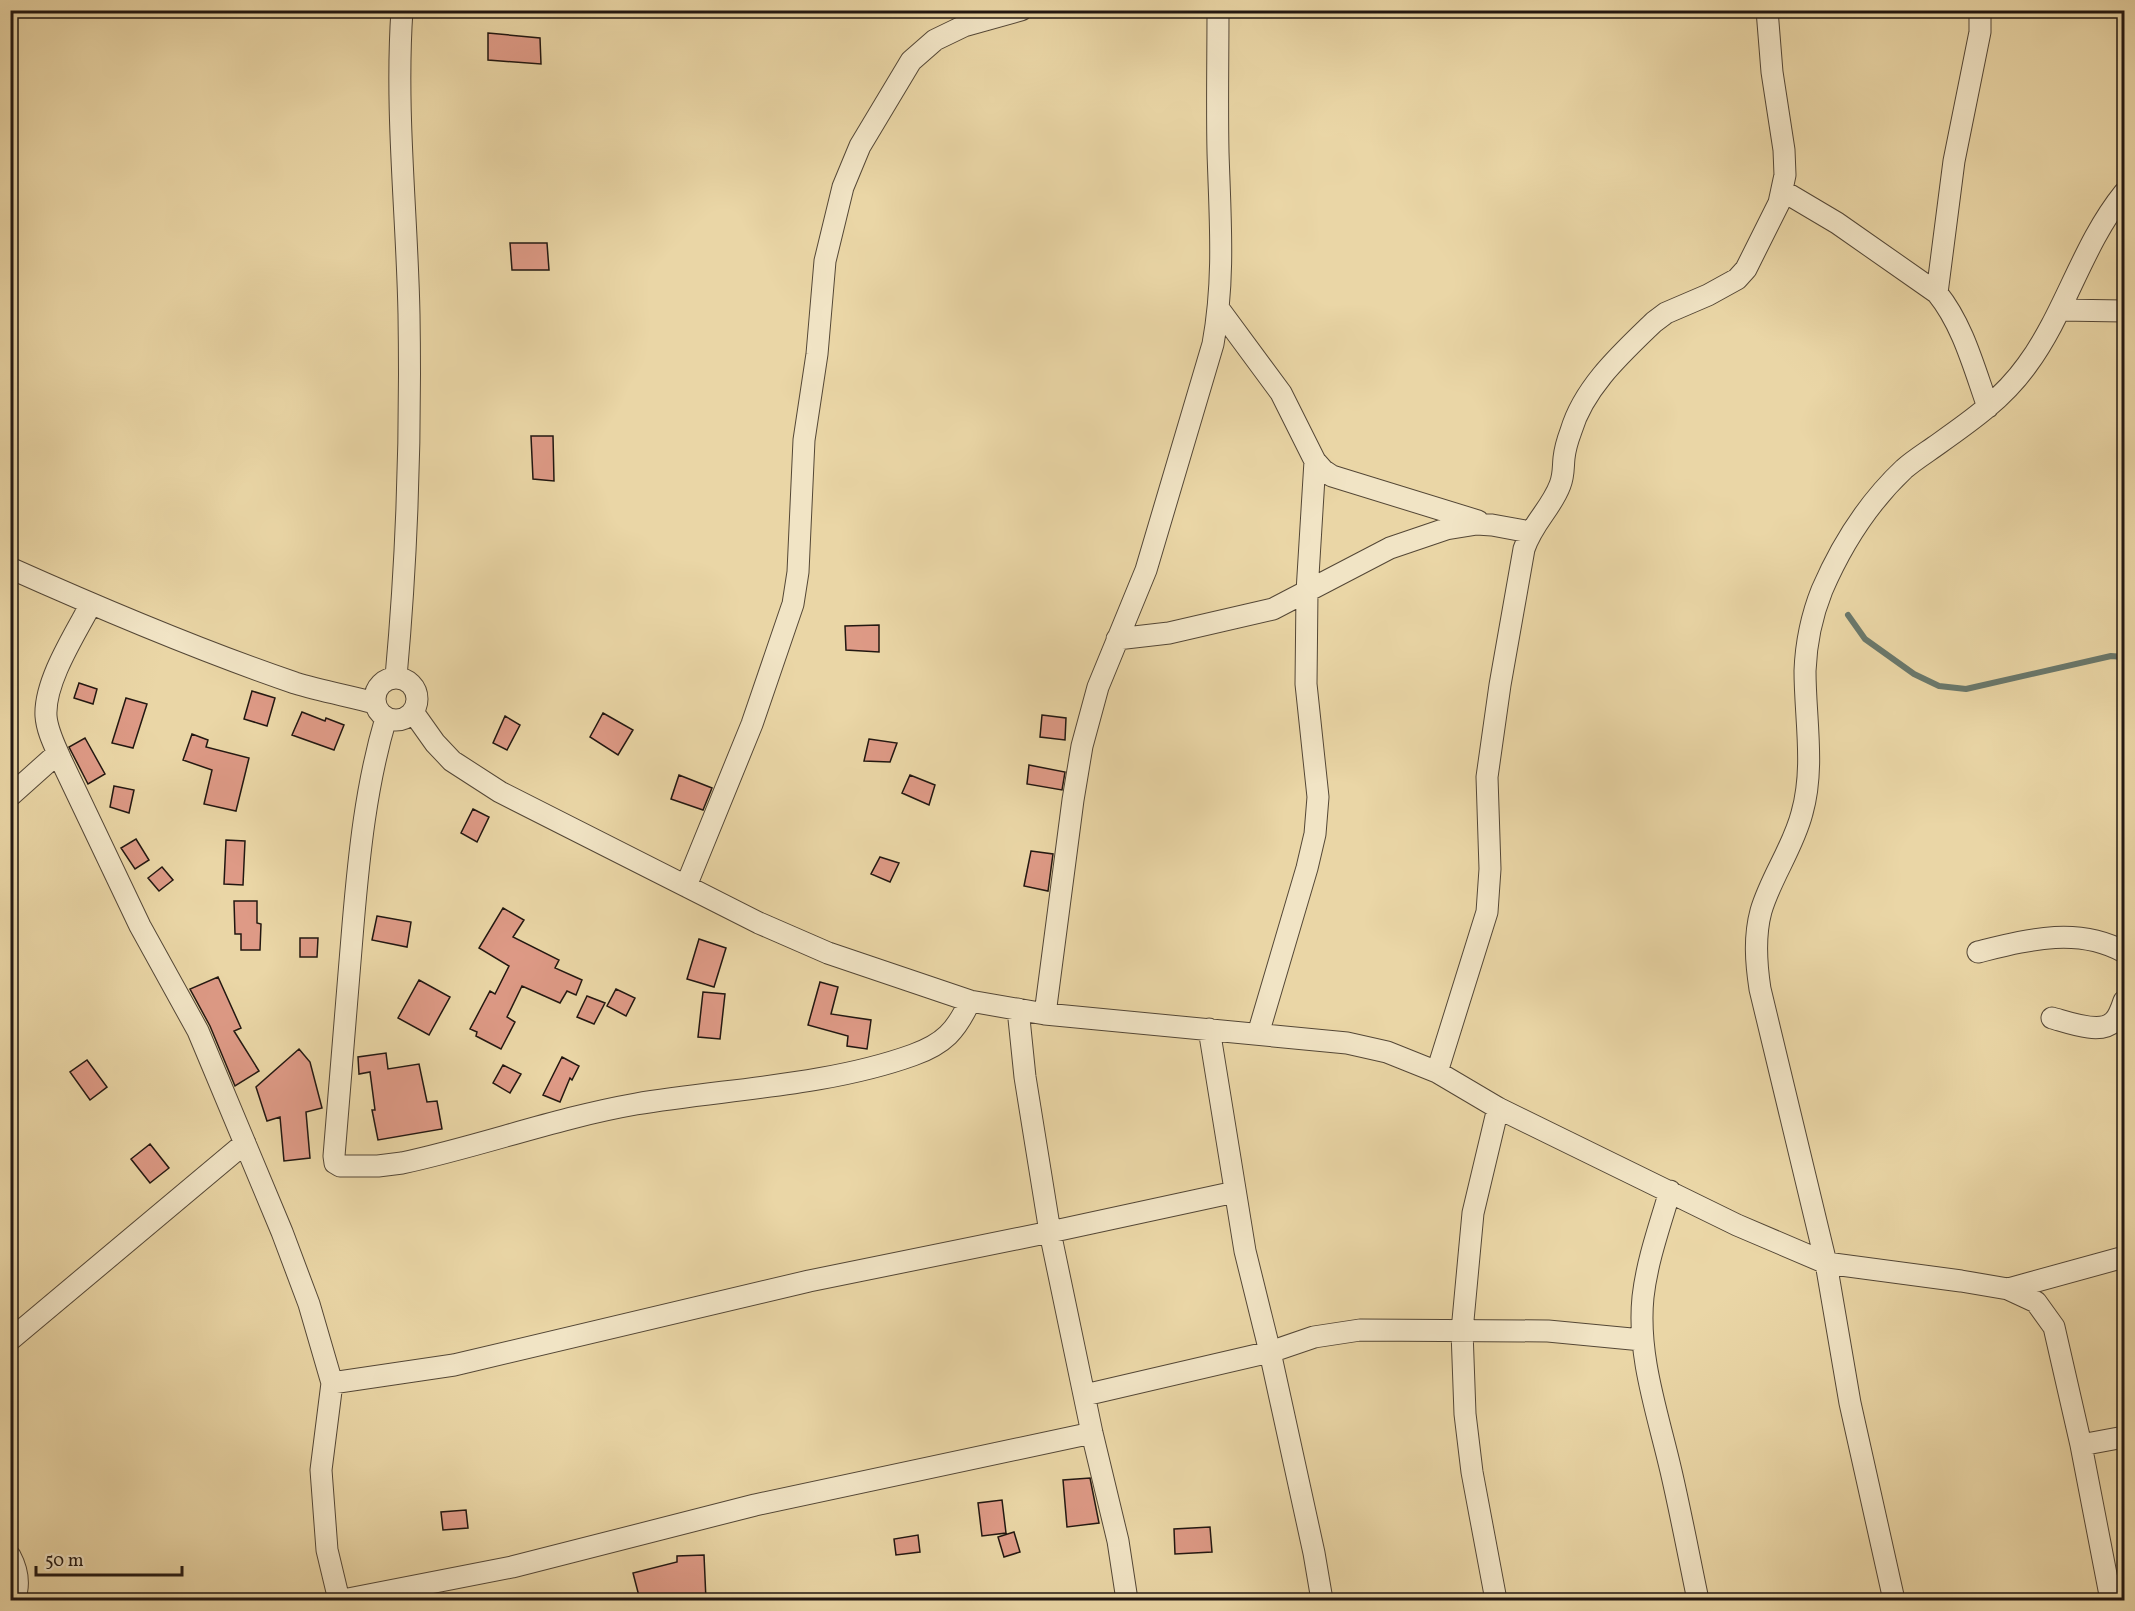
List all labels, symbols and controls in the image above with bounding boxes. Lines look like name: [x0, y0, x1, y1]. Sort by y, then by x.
scale bar: [36, 1539, 182, 1577]
text: 50 m: [45, 1549, 84, 1574]

